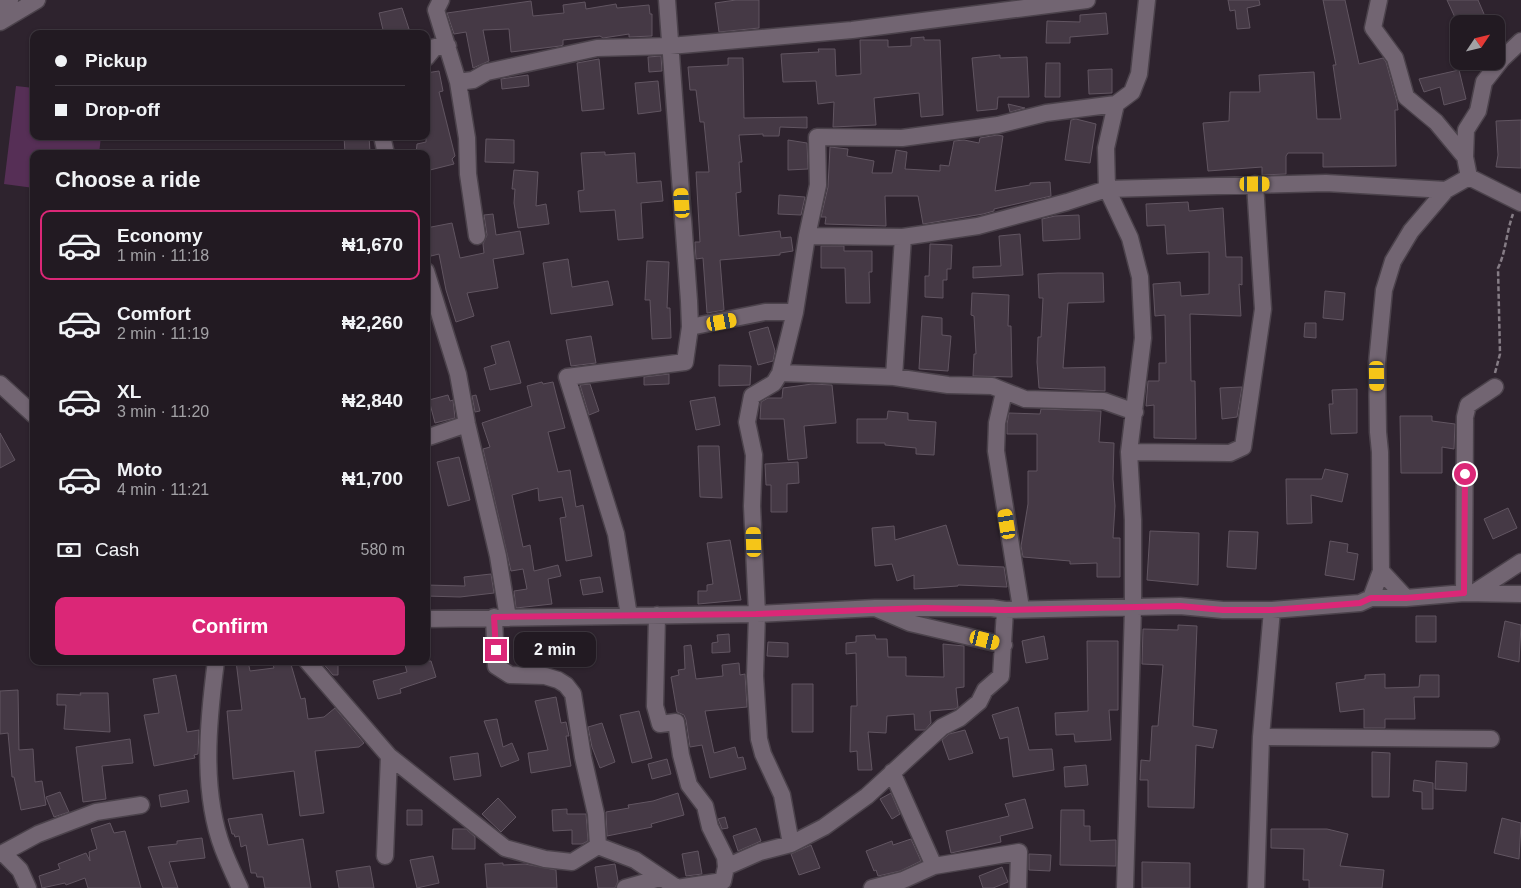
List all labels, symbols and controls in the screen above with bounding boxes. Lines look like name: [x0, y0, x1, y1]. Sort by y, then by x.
north arrow: [1450, 15, 1505, 70]
map controls: [1450, 15, 1505, 70]
text: Pickup: [85, 50, 147, 71]
text: Drop-off: [85, 99, 160, 120]
text: Choose a ride: [55, 167, 200, 192]
car: [1240, 177, 1270, 192]
car: [673, 188, 690, 218]
icon: car: [57, 223, 102, 268]
text: Economy: [117, 225, 203, 246]
text: ₦1,670: [342, 234, 403, 255]
text: 1 min · 11:18: [117, 247, 209, 264]
icon: car: [57, 301, 102, 346]
text: Comfort: [117, 303, 191, 324]
text: ₦2,260: [342, 312, 403, 333]
car: [705, 312, 738, 332]
text: 2 min · 11:19: [117, 325, 209, 342]
car: [1369, 361, 1384, 391]
icon: car: [57, 379, 102, 424]
text: XL: [117, 381, 141, 402]
text: ₦2,840: [342, 390, 403, 411]
text: 3 min · 11:20: [117, 403, 209, 420]
icon: car: [57, 457, 102, 502]
text: Moto: [117, 459, 162, 480]
route start: [1454, 463, 1476, 485]
text: ₦1,700: [342, 468, 403, 489]
text: 4 min · 11:21: [117, 481, 209, 498]
car: [997, 508, 1016, 540]
car: [745, 527, 762, 557]
icon: cash: [55, 536, 83, 564]
text: Cash: [95, 539, 139, 560]
text: 580 m: [361, 541, 405, 558]
button: Confirm: [55, 597, 405, 655]
car: [968, 629, 1001, 651]
callout: 2 min: [514, 632, 596, 668]
route end: [485, 639, 507, 661]
text: 2 min: [534, 641, 576, 658]

